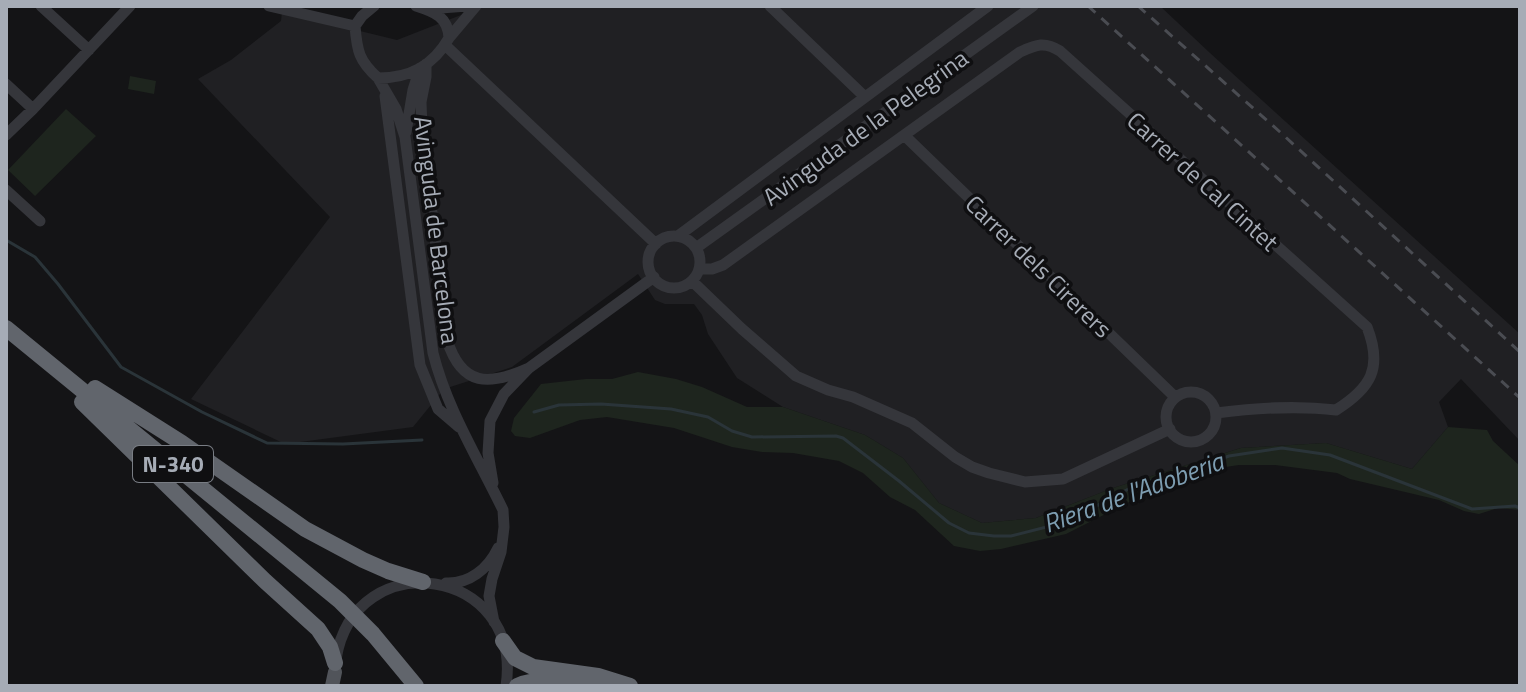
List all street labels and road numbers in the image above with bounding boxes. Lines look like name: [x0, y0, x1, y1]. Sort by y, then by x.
street label: Avinguda de la Pelegrina: [755, 40, 975, 214]
street label: Carrer de Cal Cintet: [1119, 103, 1287, 259]
street label: Avinguda de Barcelona: [405, 114, 469, 346]
street label: Carrer dels Cirerers: [957, 186, 1121, 346]
road number: N-340: [133, 446, 213, 482]

